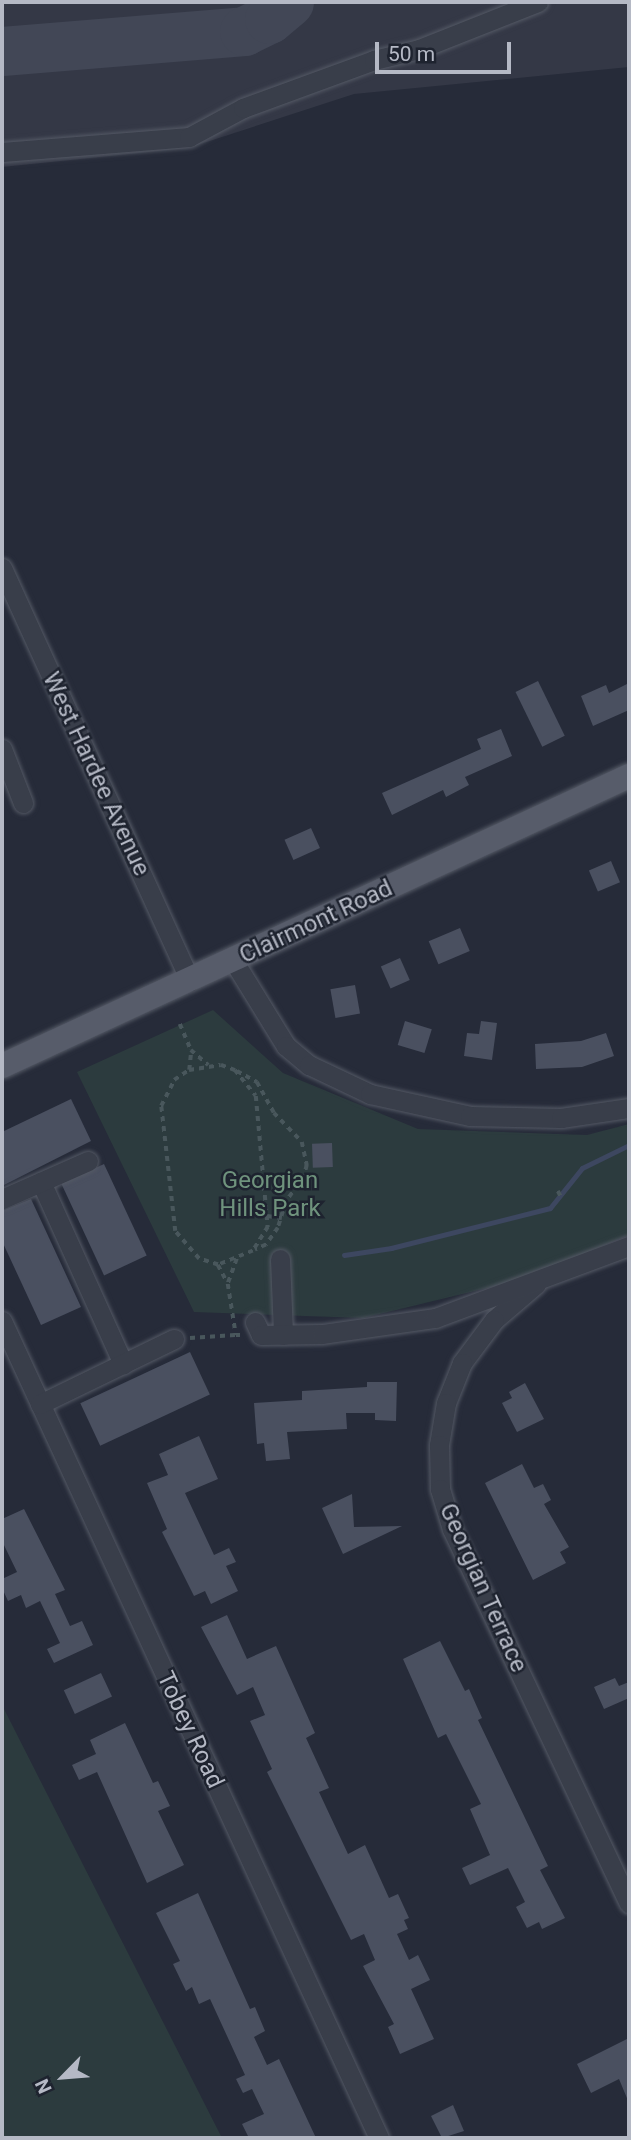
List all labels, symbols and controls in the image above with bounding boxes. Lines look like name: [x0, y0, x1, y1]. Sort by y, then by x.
scale bar: [379, 28, 516, 72]
text: 50 m: [388, 42, 435, 66]
street label: West Hardee Avenue: [36, 668, 156, 880]
street label: Clairmont Road: [235, 874, 397, 970]
park label: Georgian Hills Park: [219, 1167, 321, 1223]
street label: Georgian Terrace: [433, 1499, 533, 1677]
street label: Tobey Road: [150, 1667, 230, 1793]
north arrow: [28, 2042, 98, 2112]
text: N: [30, 2075, 57, 2097]

